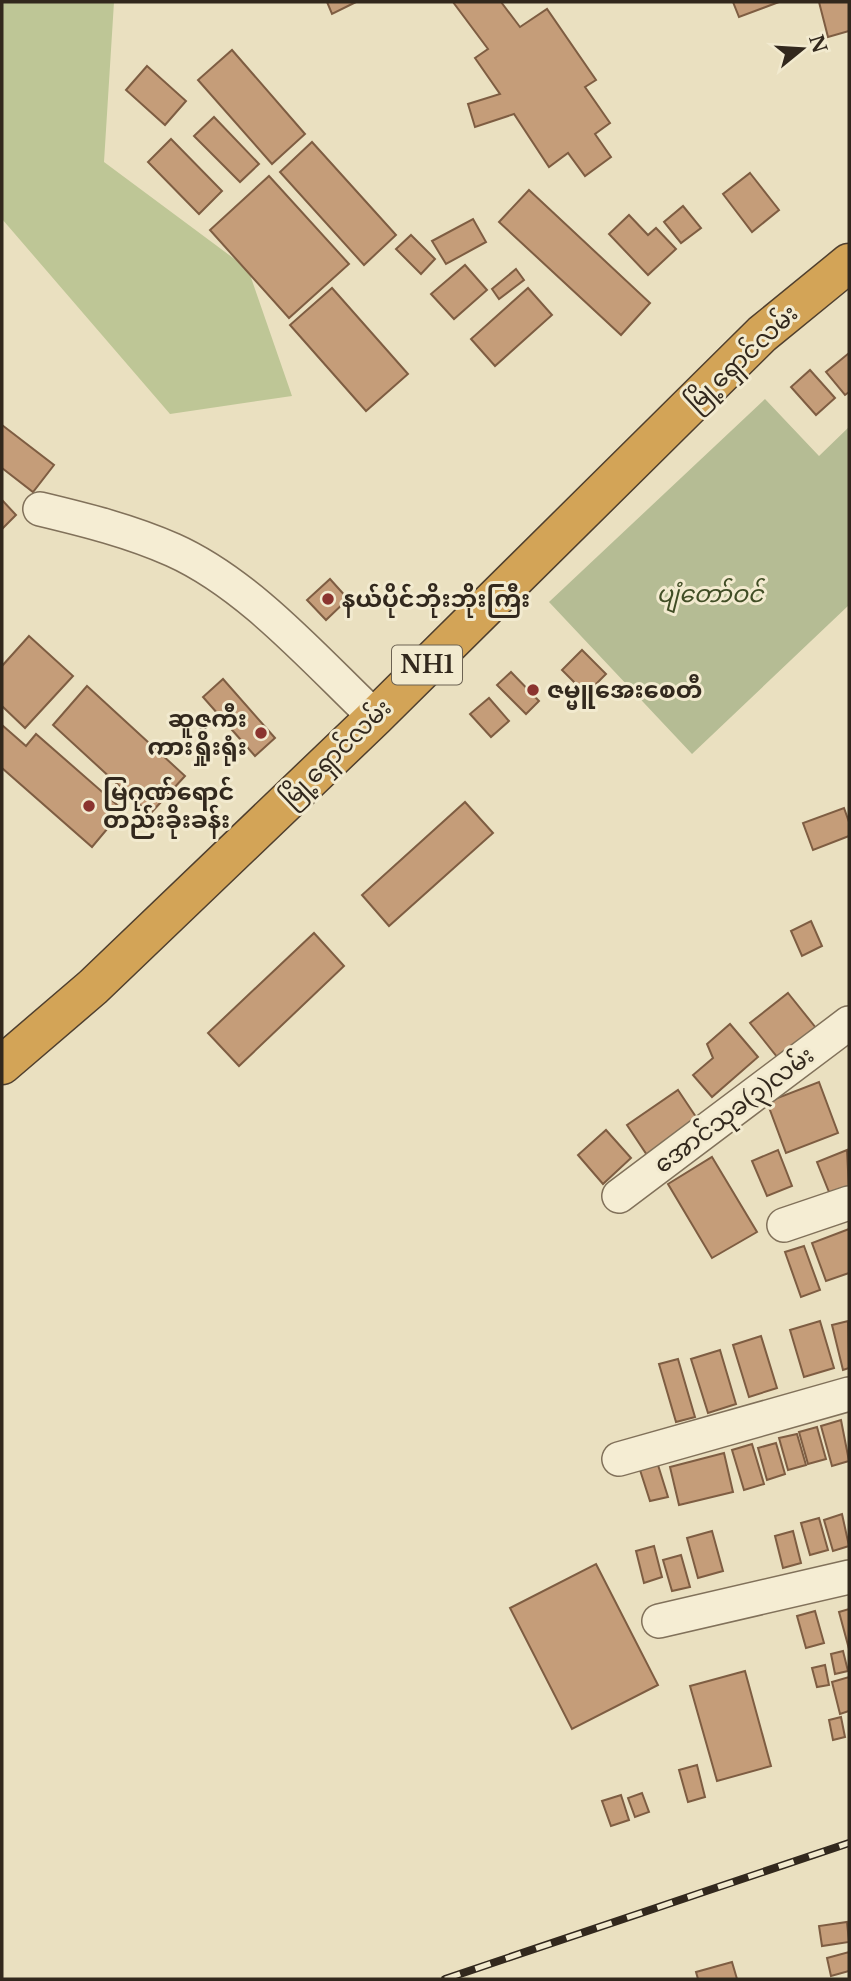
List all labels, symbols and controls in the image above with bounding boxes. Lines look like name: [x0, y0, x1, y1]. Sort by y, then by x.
north arrow: [767, 14, 837, 84]
text: N: [804, 32, 831, 56]
street label: မြို့ရှောင်လမ်း: [679, 298, 807, 420]
park label: ပျံတော်ဝင်: [657, 577, 765, 614]
place label: နယ်ပိုင်ဘိုးဘိုးကြီး: [342, 583, 530, 618]
marker: နယ်ပိုင်ဘိုးဘိုးကြီး: [320, 591, 336, 607]
road number: NH1: [392, 646, 462, 684]
place label: ဇမ္မူအေးစေတီ: [547, 674, 702, 710]
marker: ဇမ္မူအေးစေတီ: [525, 682, 541, 698]
street label: မြို့ရှောင်လမ်း: [274, 692, 400, 816]
place label: ဆူဇူကီး ကားရှိုးရုံး: [148, 703, 247, 766]
marker: ဆူဇူကီး ကားရှိုးရုံး: [253, 725, 269, 741]
place label: မြဂုဏ်ရောင် တည်းခိုးခန်း: [103, 776, 234, 839]
marker: မြဂုဏ်ရောင် တည်းခိုးခန်း: [81, 798, 97, 814]
street label: အောင်သုခ(၃)လမ်း: [647, 1039, 822, 1183]

